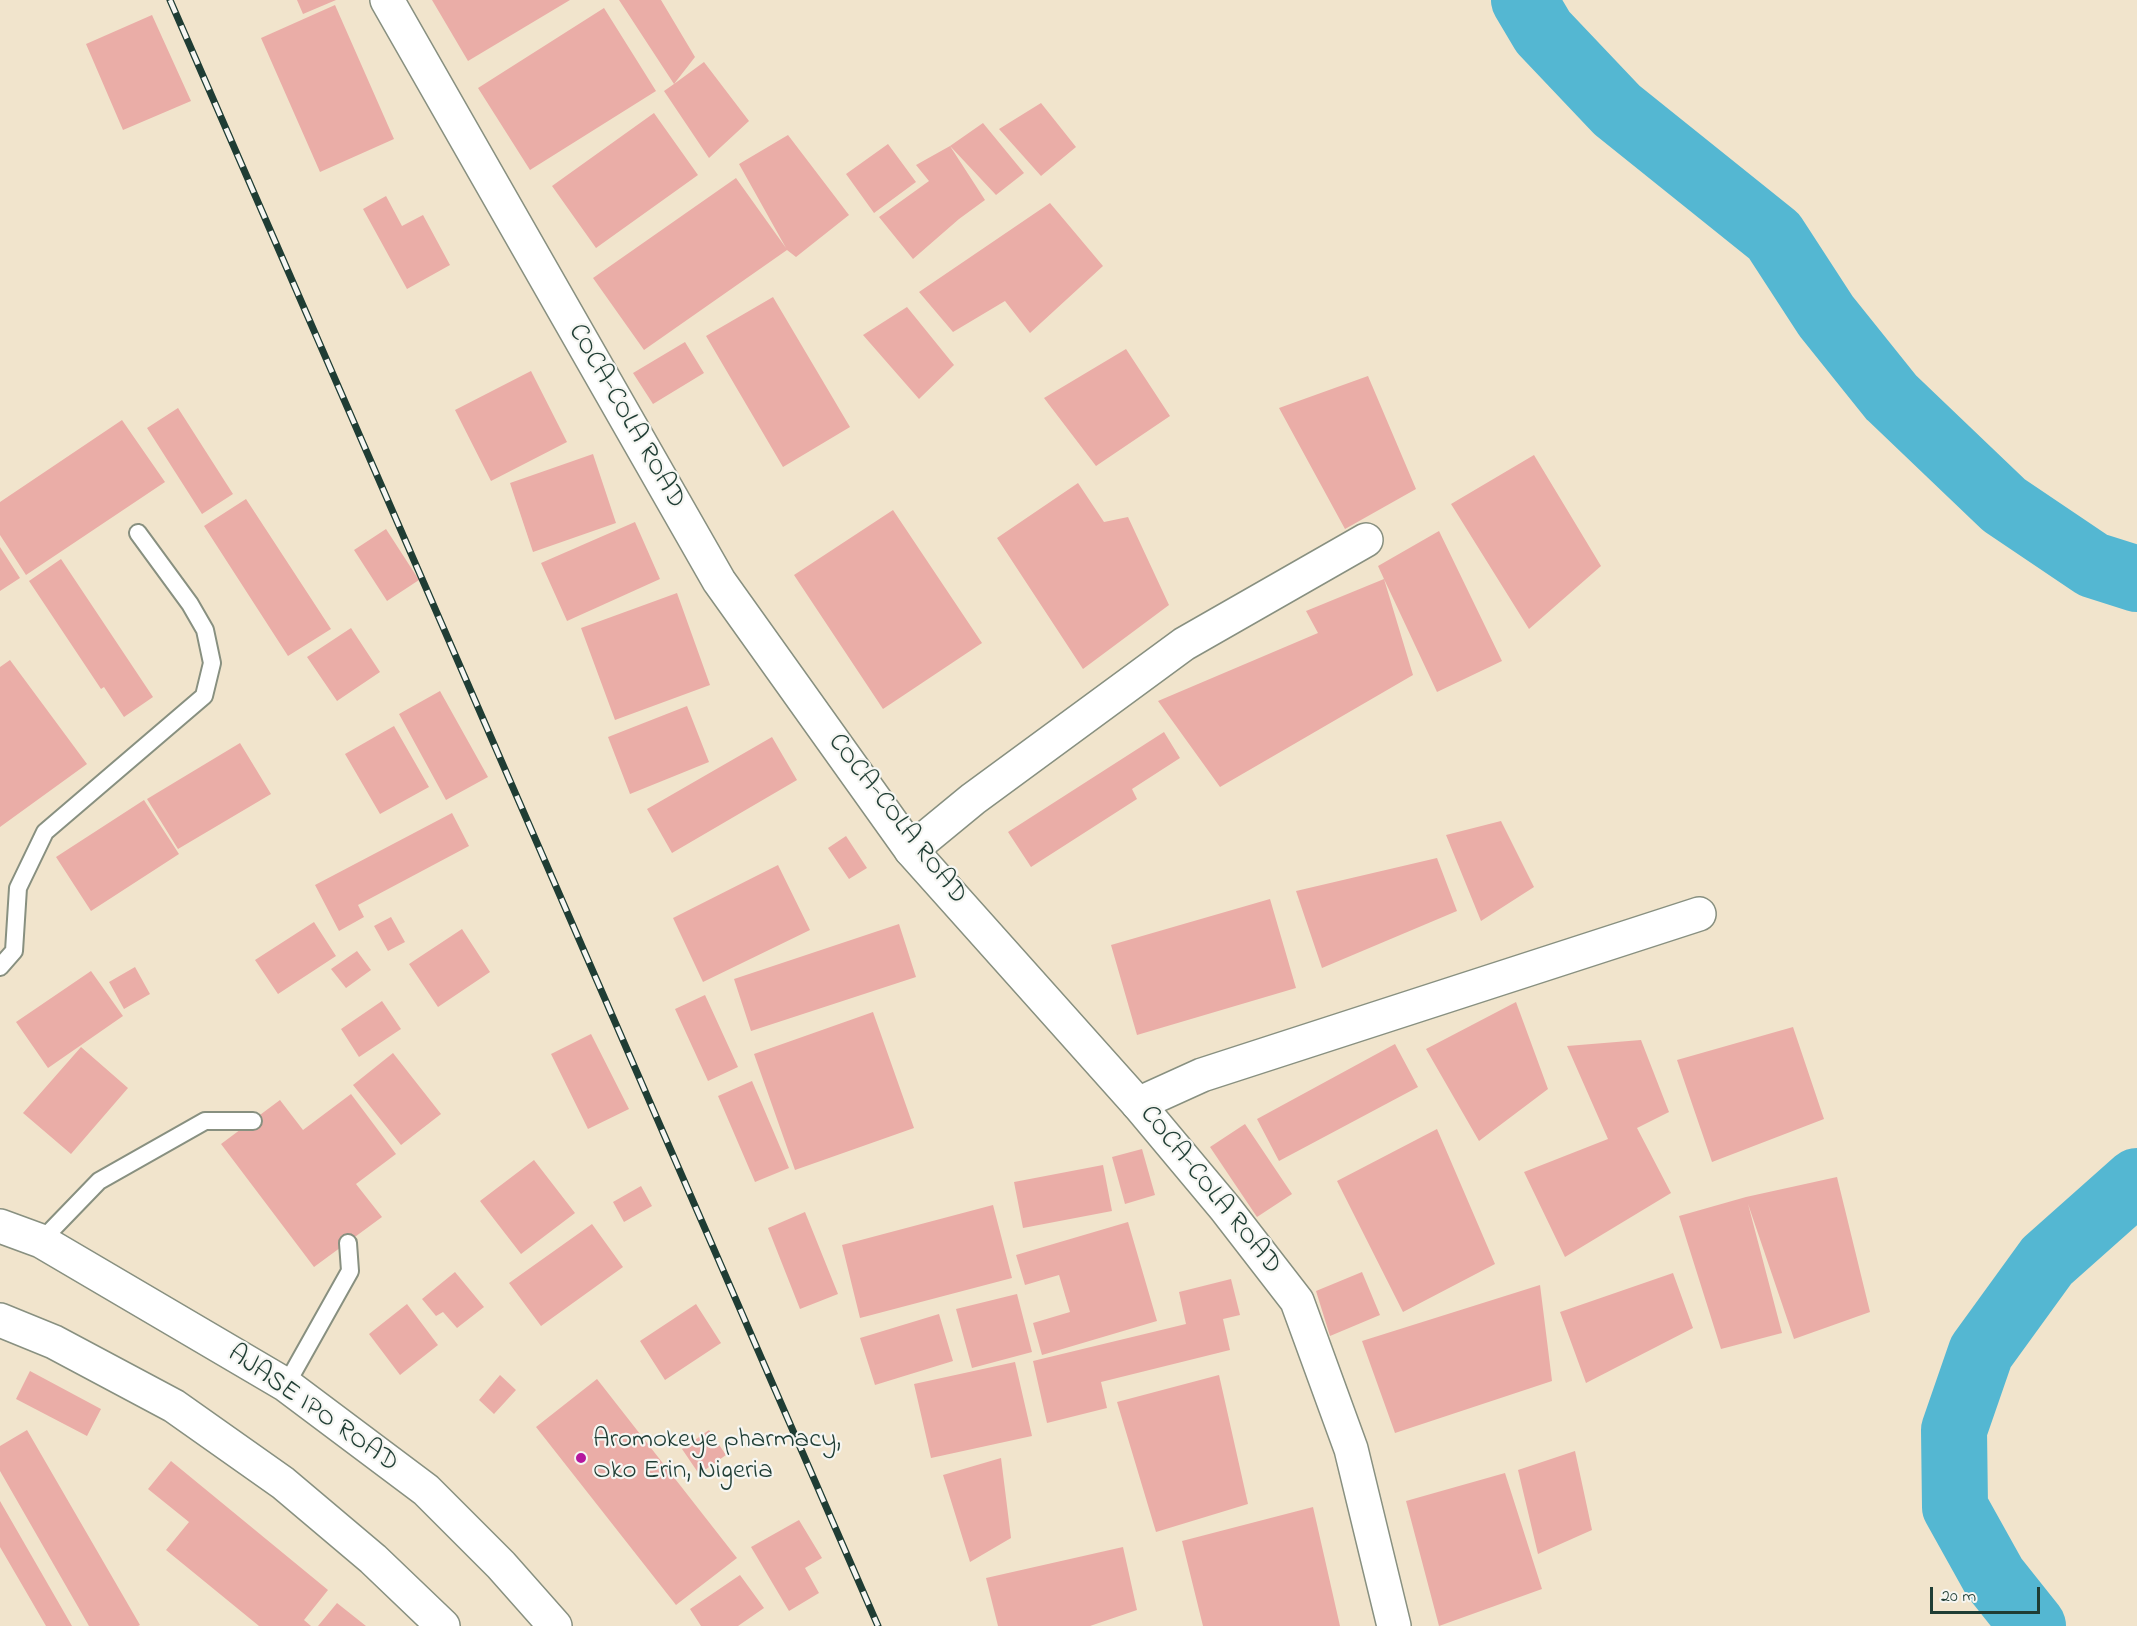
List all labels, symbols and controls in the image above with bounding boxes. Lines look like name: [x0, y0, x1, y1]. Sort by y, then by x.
street label: COCA-COLA ROAD: [559, 319, 691, 515]
street label: COCA-COLA ROAD: [819, 728, 973, 912]
street label: COCA-COLA ROAD: [1131, 1100, 1287, 1282]
street label: AJASE IPO ROAD: [220, 1339, 404, 1481]
place label: Aromokeye pharmacy, Oko Erin, Nigeria: [593, 1426, 841, 1489]
marker: Aromokeye pharmacy, Oko Erin, Nigeria: [574, 1451, 588, 1465]
scale bar: [1933, 1575, 2042, 1613]
text: 20 m: [1941, 1584, 1976, 1610]

